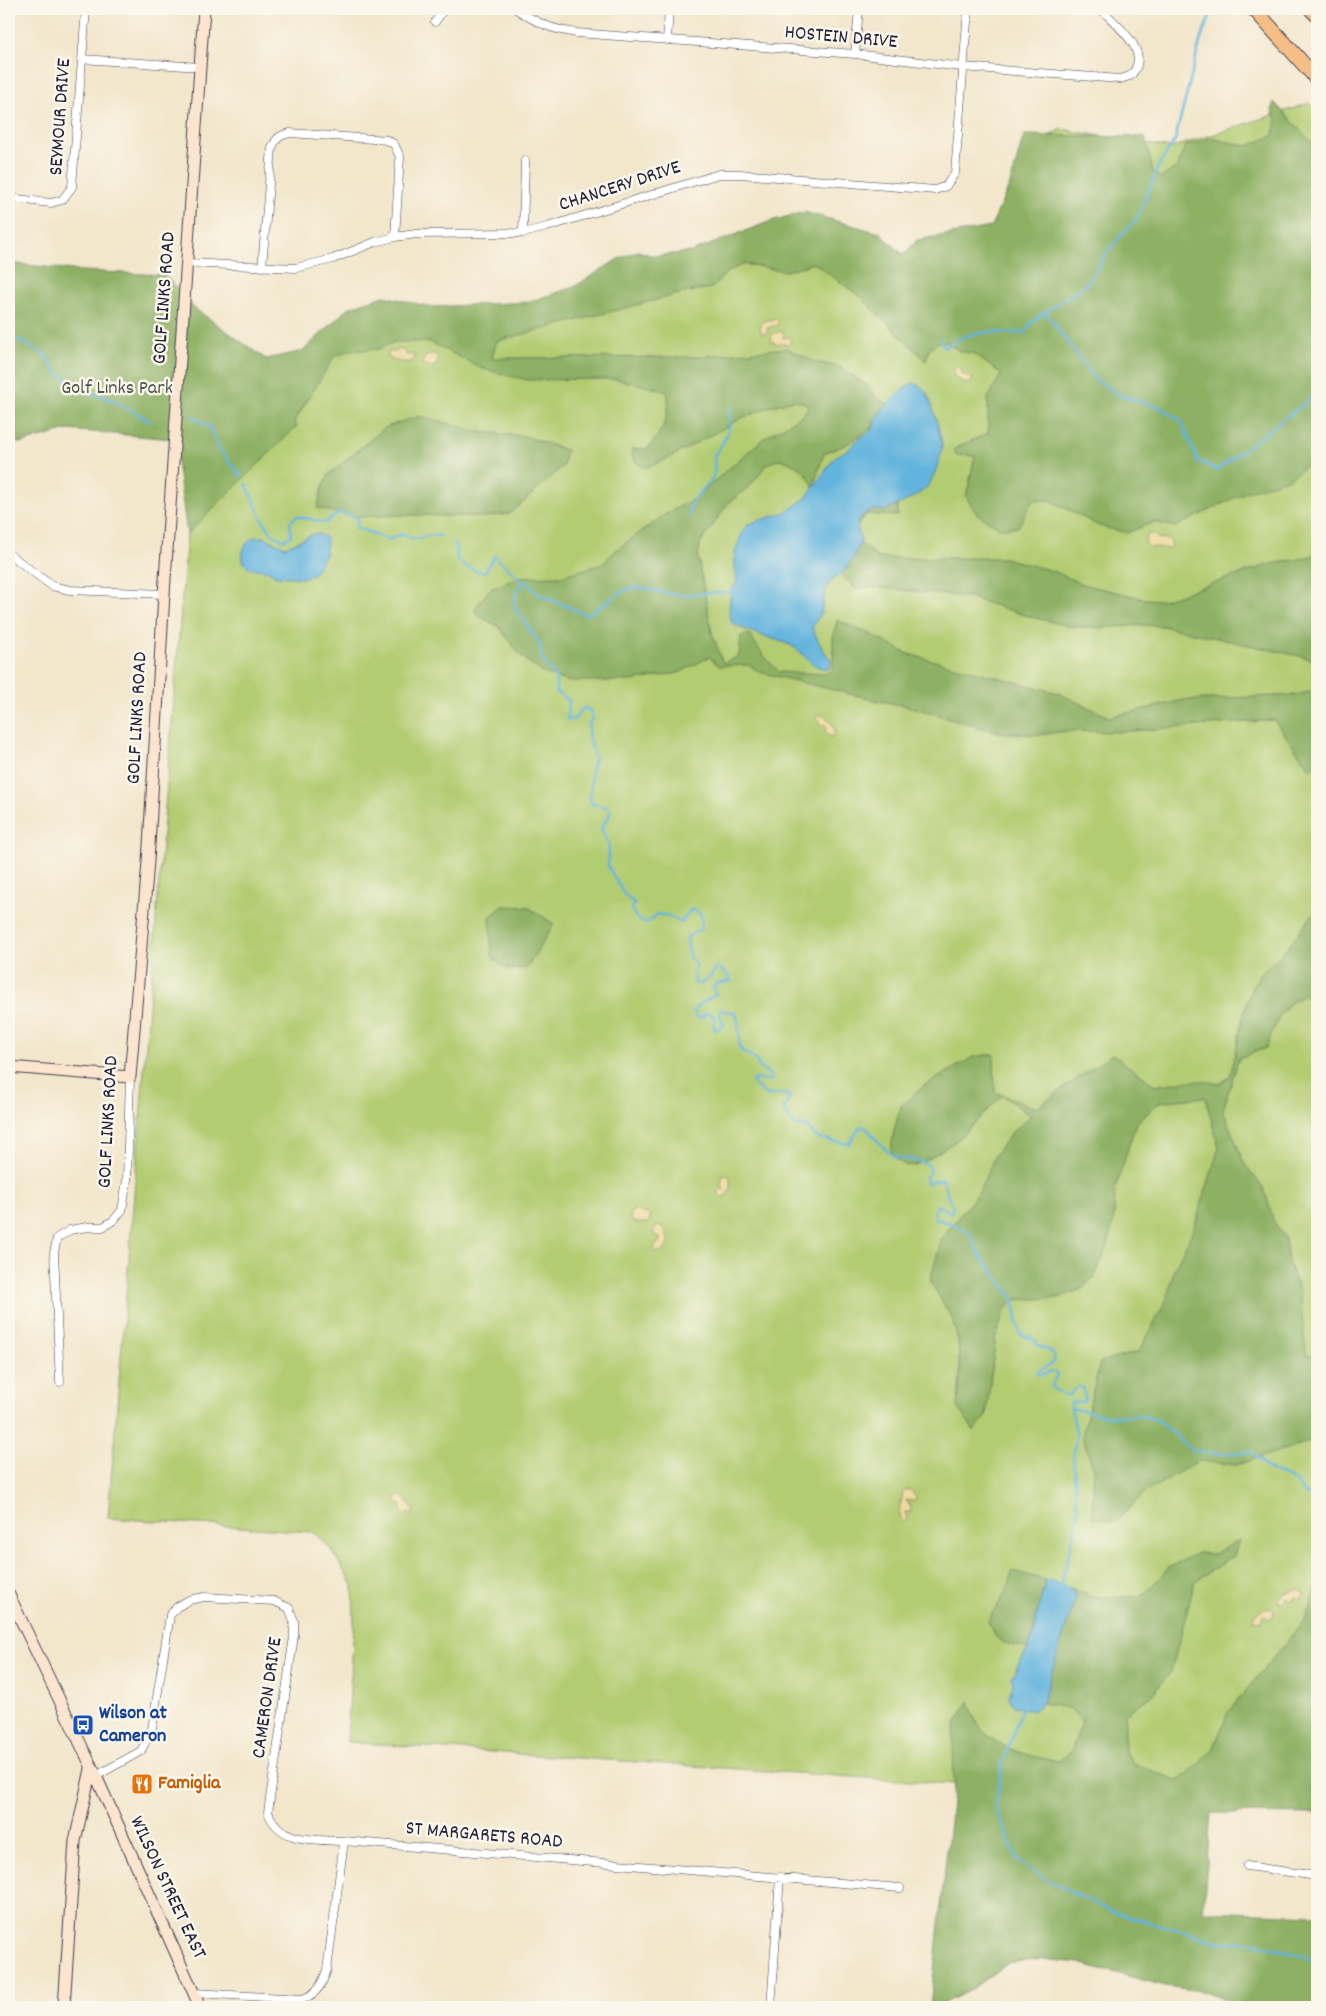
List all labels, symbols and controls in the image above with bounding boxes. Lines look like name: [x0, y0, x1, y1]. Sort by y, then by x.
street label: HOSTEIN DRIVE: [783, 19, 899, 57]
street label: SEYMOUR DRIVE: [43, 57, 79, 177]
street label: CHANCERY DRIVE: [556, 154, 684, 220]
street label: GOLF LINKS ROAD: [146, 231, 184, 365]
park label: Golf Links Park: [61, 375, 173, 403]
street label: GOLF LINKS ROAD: [121, 651, 155, 785]
street label: GOLF LINKS ROAD: [92, 1055, 126, 1189]
street label: CAMERON DRIVE: [246, 1636, 290, 1760]
place label: Wilson at Cameron: [99, 1700, 167, 1751]
bus stop icon: Wilson at Cameron: [71, 1713, 95, 1737]
place label: Famiglia: [158, 1770, 221, 1798]
restaurant icon: Famiglia: [130, 1772, 154, 1796]
street label: WILSON STREET EAST: [122, 1812, 212, 1964]
street label: ST MARGARETS ROAD: [404, 1815, 564, 1857]

